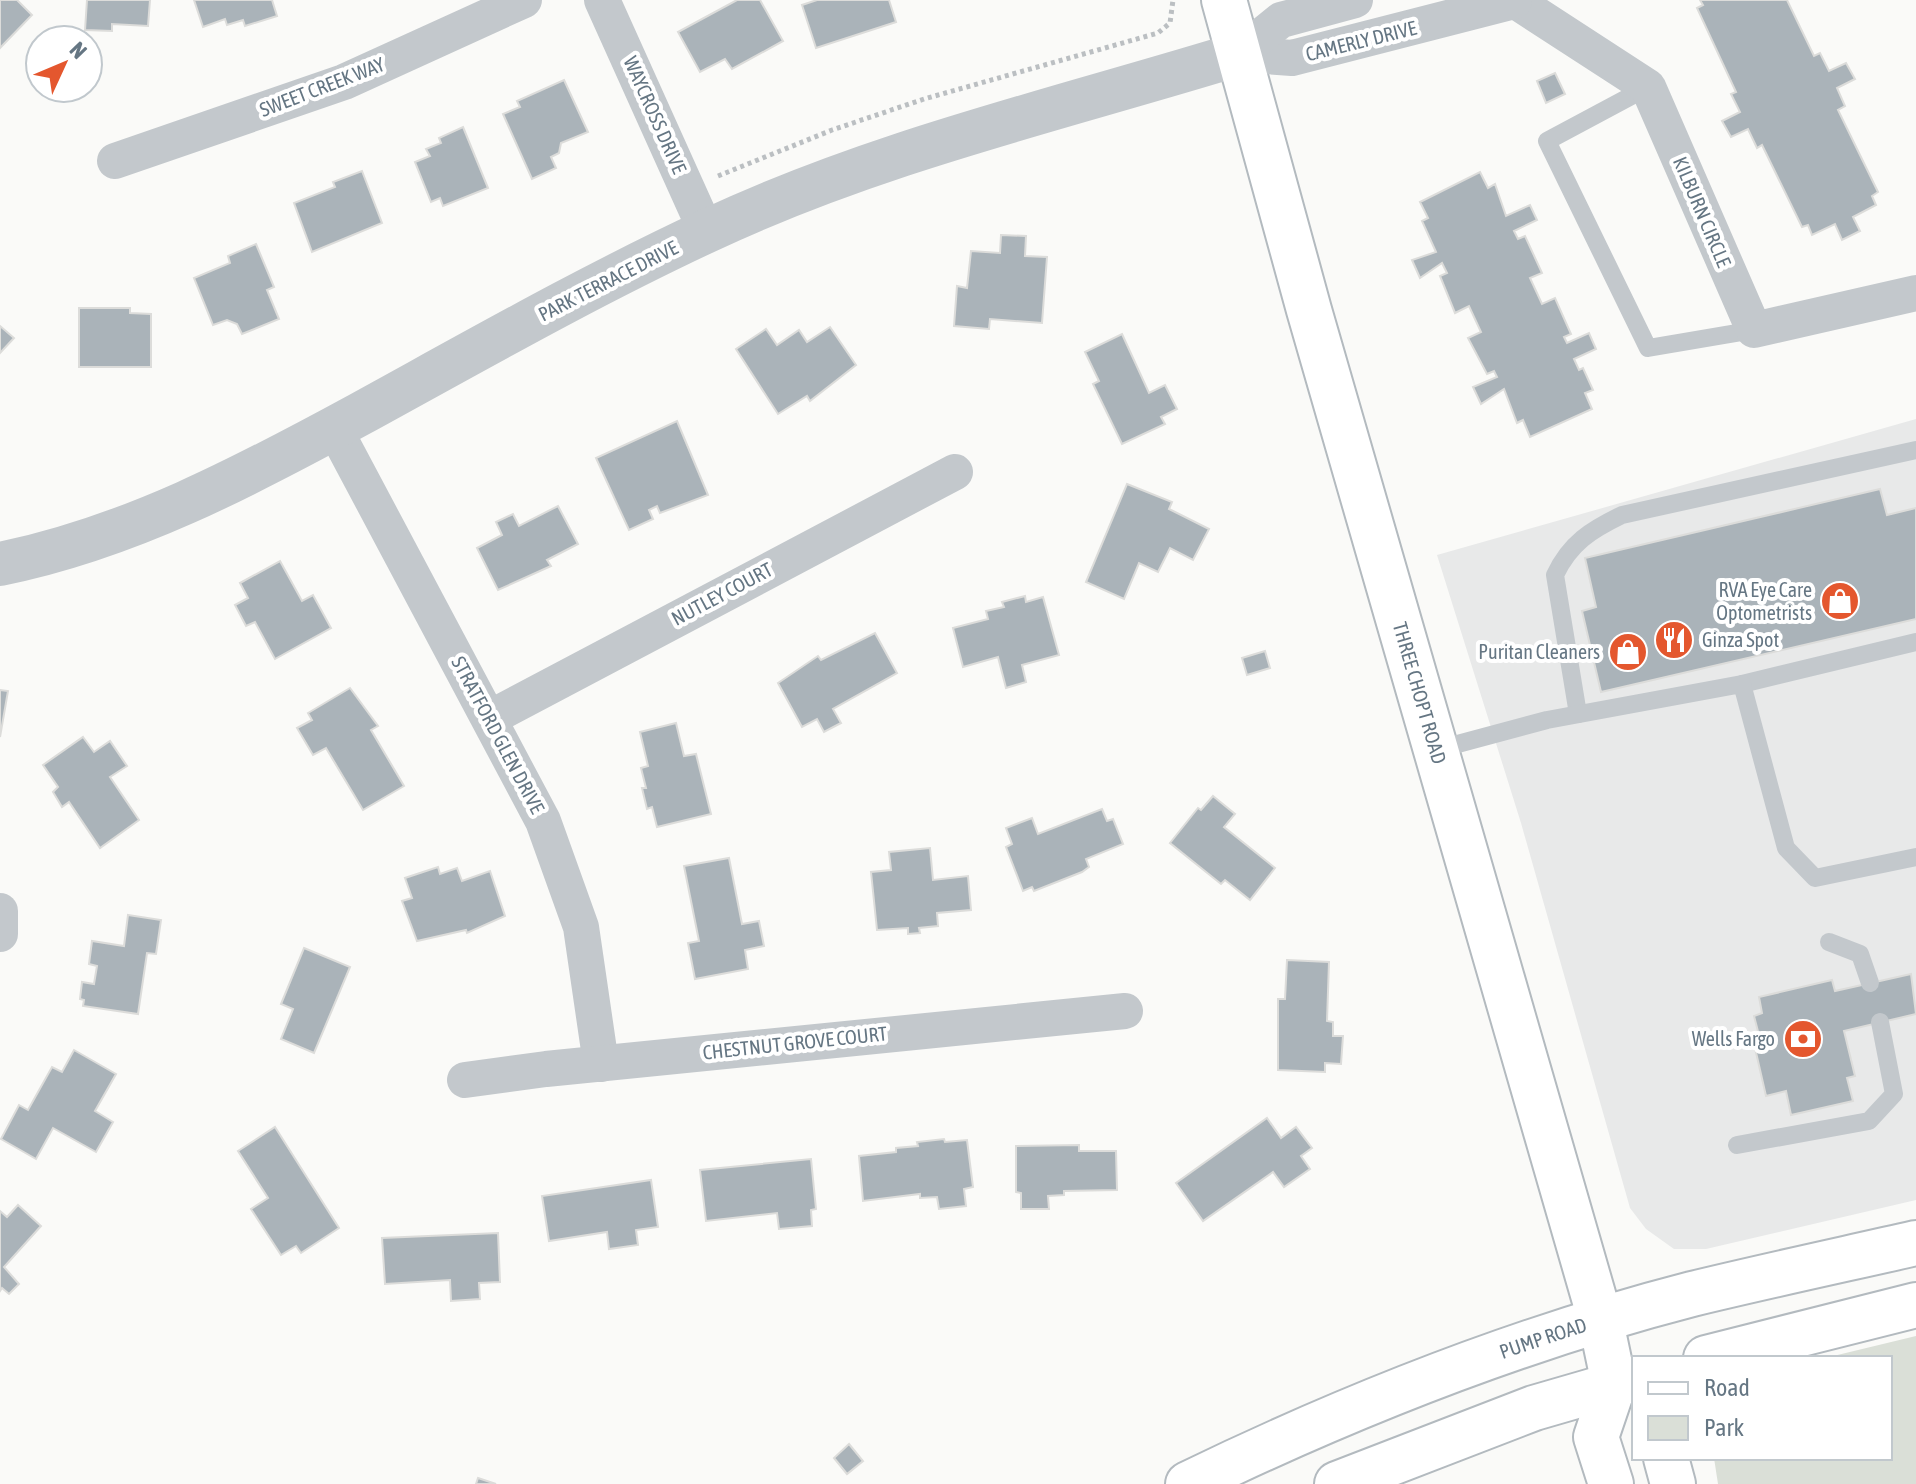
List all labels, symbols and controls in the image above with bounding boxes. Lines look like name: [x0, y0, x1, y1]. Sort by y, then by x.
street label: CAMERLY DRIVE: [1303, 16, 1419, 65]
north arrow: [24, 24, 104, 104]
text: N: [65, 36, 92, 64]
street label: SWEET CREEK WAY: [256, 52, 388, 121]
street label: WAYCROSS DRIVE: [619, 53, 692, 177]
street label: KILBURN CIRCLE: [1669, 153, 1736, 271]
street label: PARK TERRACE DRIVE: [534, 235, 682, 326]
street label: NUTLEY COURT: [667, 557, 776, 630]
place label: RVA Eye Care Optometrists: [1716, 578, 1812, 624]
shop icon: RVA Eye Care Optometrists: [1819, 580, 1861, 622]
street label: THREE CHOPT ROAD: [1389, 619, 1451, 766]
restaurant icon: Ginza Spot: [1653, 619, 1695, 661]
place label: Ginza Spot: [1702, 628, 1779, 651]
shop icon: Puritan Cleaners: [1607, 631, 1649, 673]
place label: Puritan Cleaners: [1478, 640, 1600, 663]
street label: STRATFORD GLEN DRIVE: [447, 652, 550, 818]
bank icon: Wells Fargo: [1782, 1018, 1824, 1060]
street label: CHESTNUT GROVE COURT: [702, 1021, 888, 1064]
place label: Wells Fargo: [1692, 1027, 1775, 1050]
street label: PUMP ROAD: [1496, 1313, 1589, 1363]
legend: [1632, 1356, 1892, 1460]
text: Road: [1704, 1374, 1750, 1401]
text: Park: [1704, 1414, 1745, 1441]

